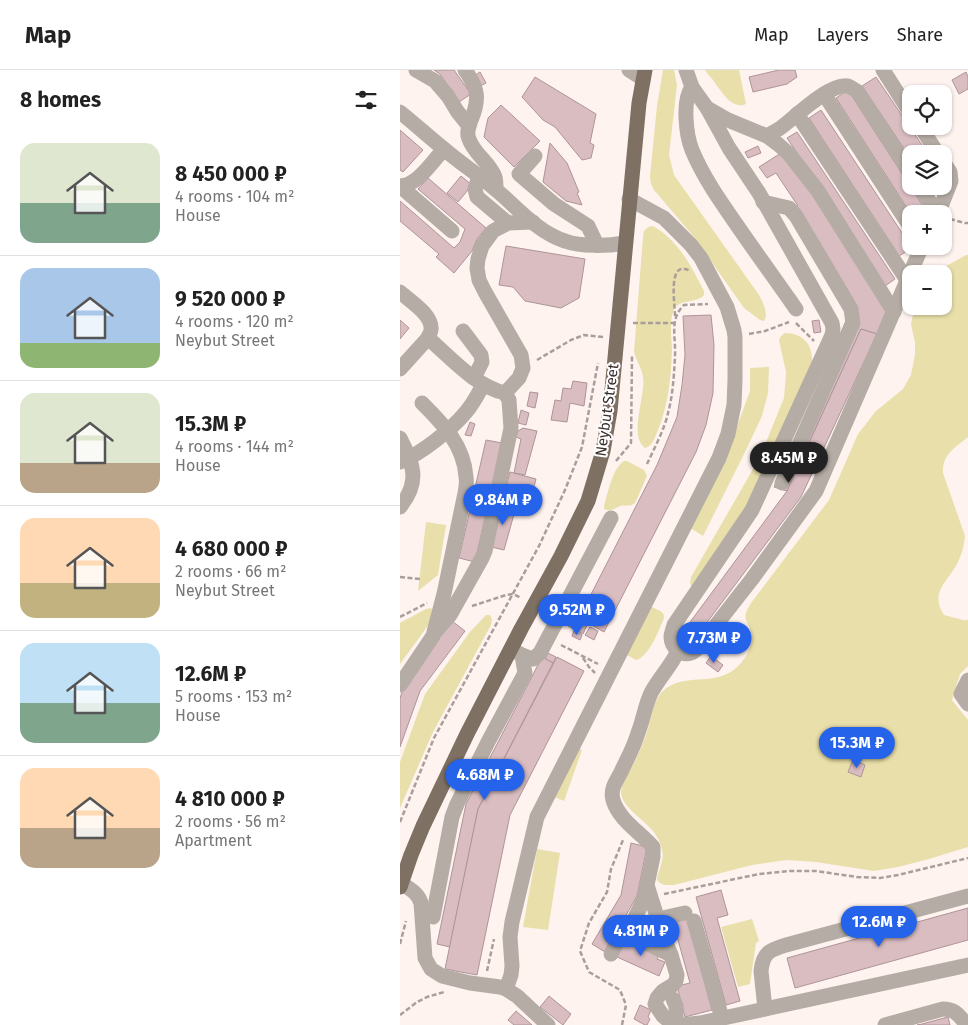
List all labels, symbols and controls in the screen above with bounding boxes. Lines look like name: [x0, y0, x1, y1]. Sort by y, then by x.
text: Map: [25, 21, 71, 49]
text: Map: [754, 24, 789, 46]
text: Layers: [817, 24, 869, 46]
text: Share: [897, 24, 943, 46]
map controls: [902, 85, 952, 315]
button: locate: [902, 85, 952, 135]
icon: filters: [352, 86, 380, 114]
text: 8 homes: [20, 87, 101, 113]
button: layers: [902, 145, 952, 195]
text: 8 450 000 ₽: [175, 161, 287, 187]
icon: home: [60, 163, 120, 223]
text: 4 rooms · 104 m²: [175, 187, 294, 206]
button: +: [902, 205, 952, 255]
text: House: [175, 206, 221, 225]
button: −: [902, 265, 952, 315]
text: 9 520 000 ₽: [175, 286, 285, 312]
icon: home: [60, 288, 120, 348]
text: 4 rooms · 120 m²: [175, 312, 294, 331]
text: Neybut Street: [175, 331, 275, 350]
street label: Neybut Street: [592, 362, 622, 458]
text: 15.3M ₽: [175, 411, 246, 437]
icon: home: [60, 413, 120, 473]
text: 4 rooms · 144 m²: [175, 437, 294, 456]
pin: 8.45M ₽: [743, 442, 835, 484]
text: 8.45M ₽: [761, 448, 817, 467]
text: House: [175, 456, 221, 475]
pin: 9.84M ₽: [457, 484, 549, 526]
text: 9.84M ₽: [474, 490, 532, 509]
text: 4 680 000 ₽: [175, 536, 287, 562]
icon: home: [60, 538, 120, 598]
text: 2 rooms · 66 m²: [175, 562, 286, 581]
text: Neybut Street: [175, 581, 275, 600]
pin: 9.52M ₽: [531, 594, 623, 636]
text: 9.52M ₽: [549, 600, 605, 619]
pin: 7.73M ₽: [668, 622, 760, 664]
text: 7.73M ₽: [688, 628, 740, 647]
text: 12.6M ₽: [175, 661, 246, 687]
icon: home: [60, 663, 120, 723]
text: 5 rooms · 153 m²: [175, 687, 292, 706]
text: House: [175, 706, 221, 725]
pin: 15.3M ₽: [811, 726, 903, 769]
text: 15.3M ₽: [830, 733, 884, 752]
pin: 4.68M ₽: [439, 758, 531, 801]
text: 4.68M ₽: [457, 765, 513, 784]
text: 4 810 000 ₽: [175, 786, 285, 812]
icon: home: [60, 788, 120, 848]
text: 2 rooms · 56 m²: [175, 812, 286, 831]
text: Apartment: [175, 831, 252, 850]
pin: 12.6M ₽: [833, 906, 925, 948]
text: 12.6M ₽: [852, 912, 906, 931]
pin: 4.81M ₽: [595, 914, 687, 957]
text: 4.81M ₽: [613, 921, 669, 940]

